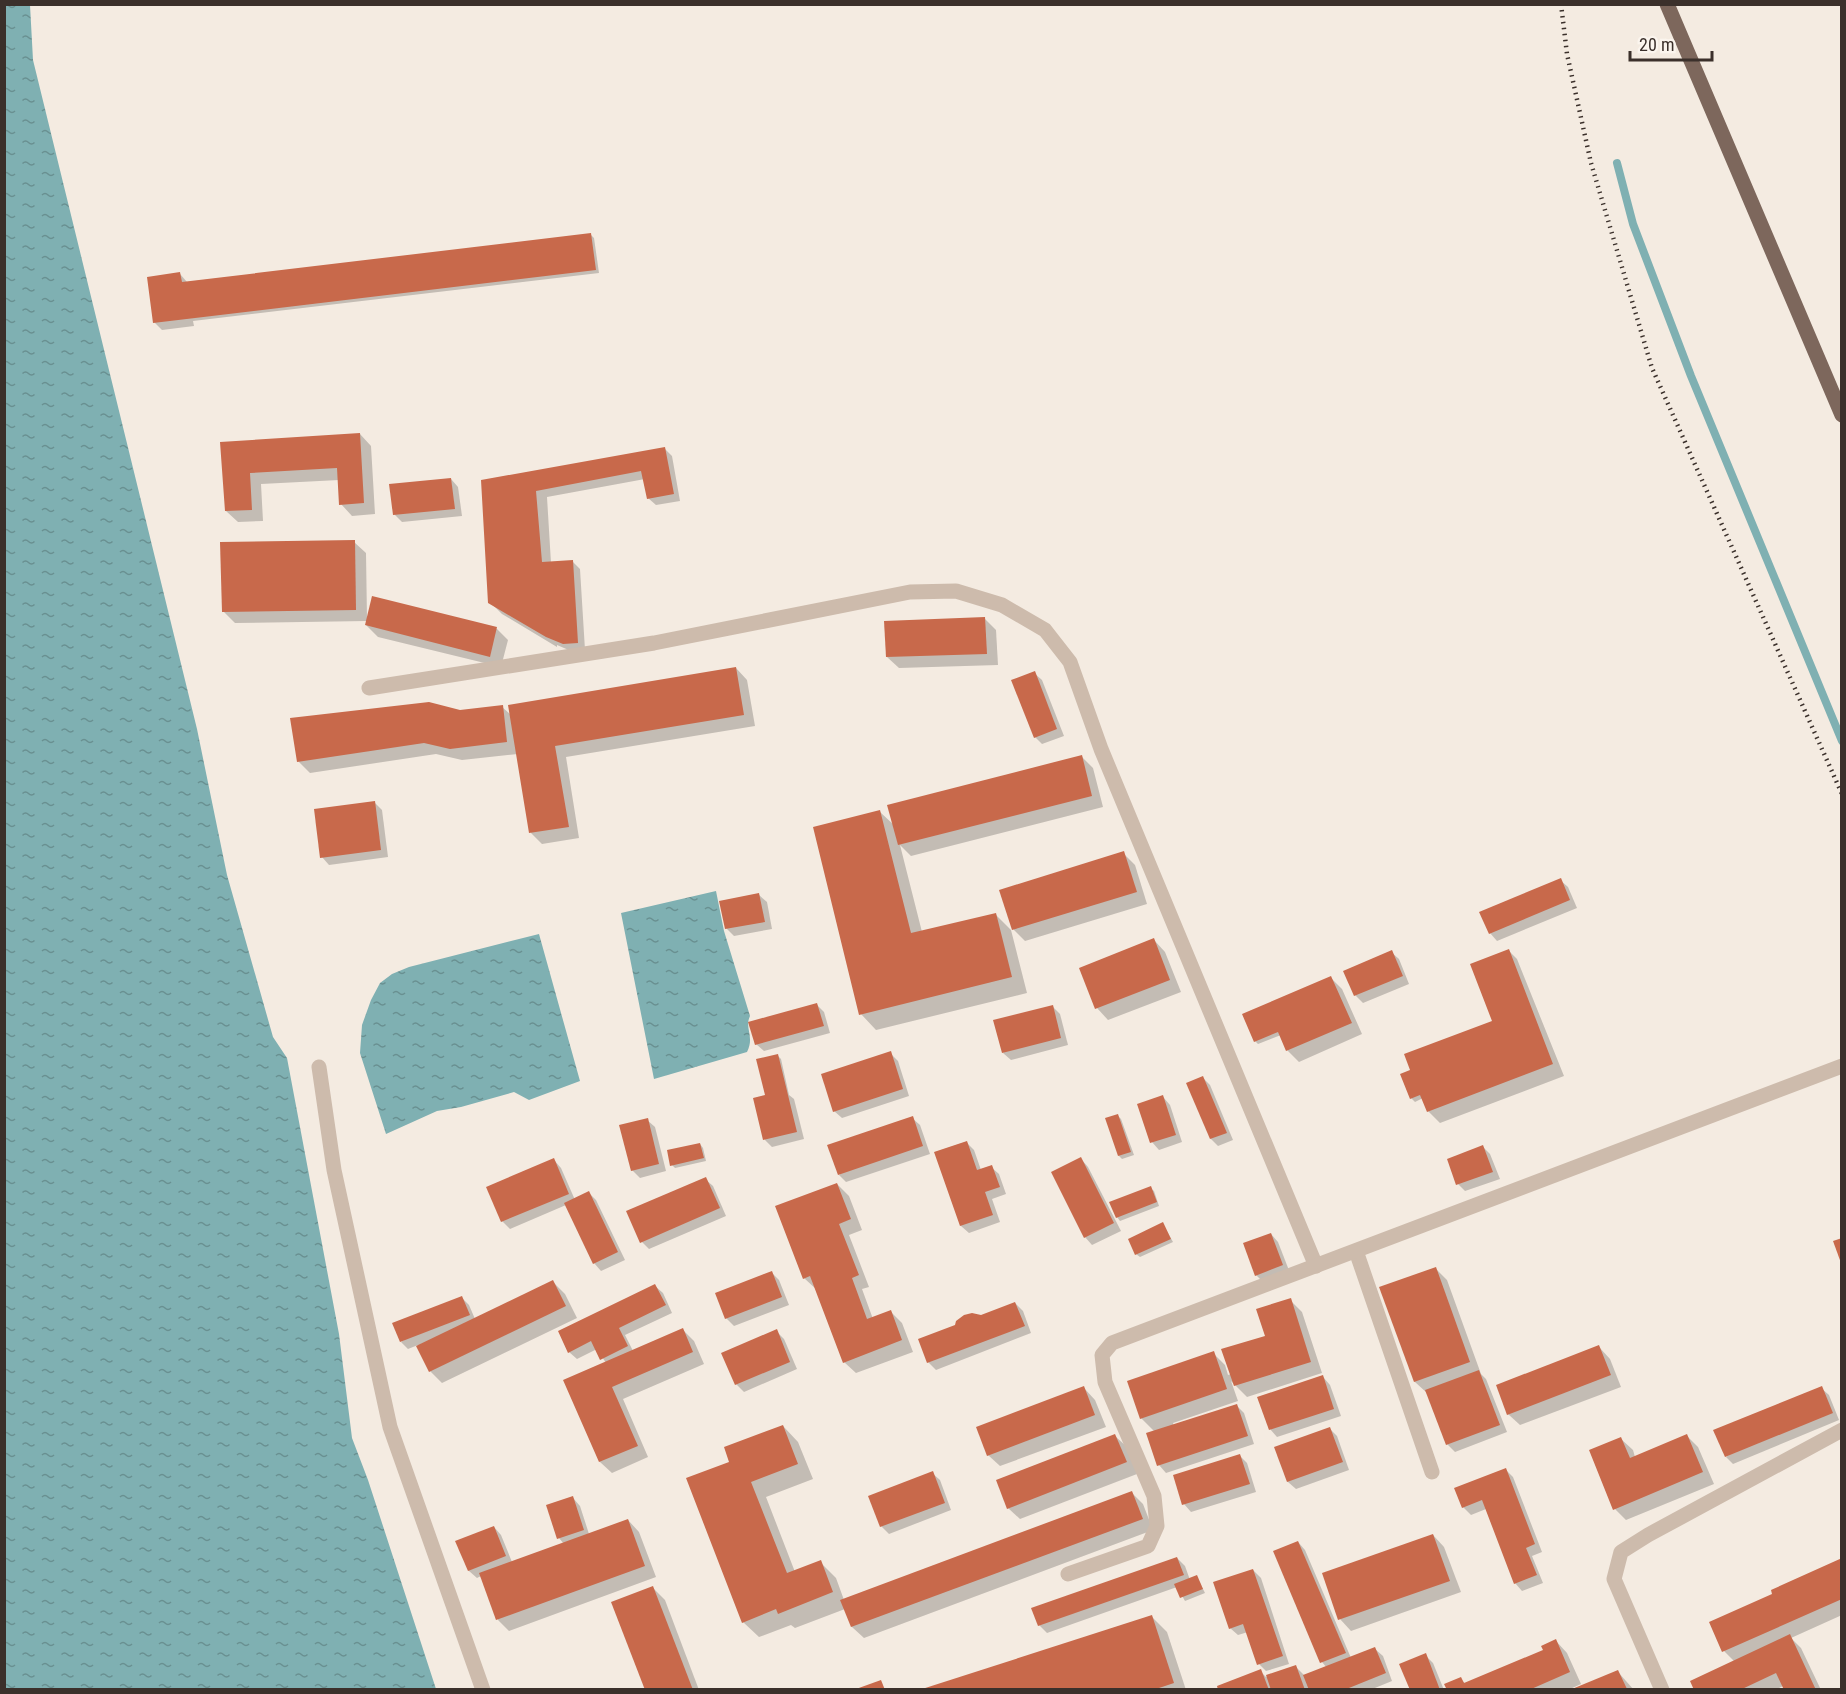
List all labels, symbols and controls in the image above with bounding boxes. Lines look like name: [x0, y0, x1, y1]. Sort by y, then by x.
scale bar: [1630, 24, 1712, 62]
text: 20 m: [1639, 34, 1674, 55]

